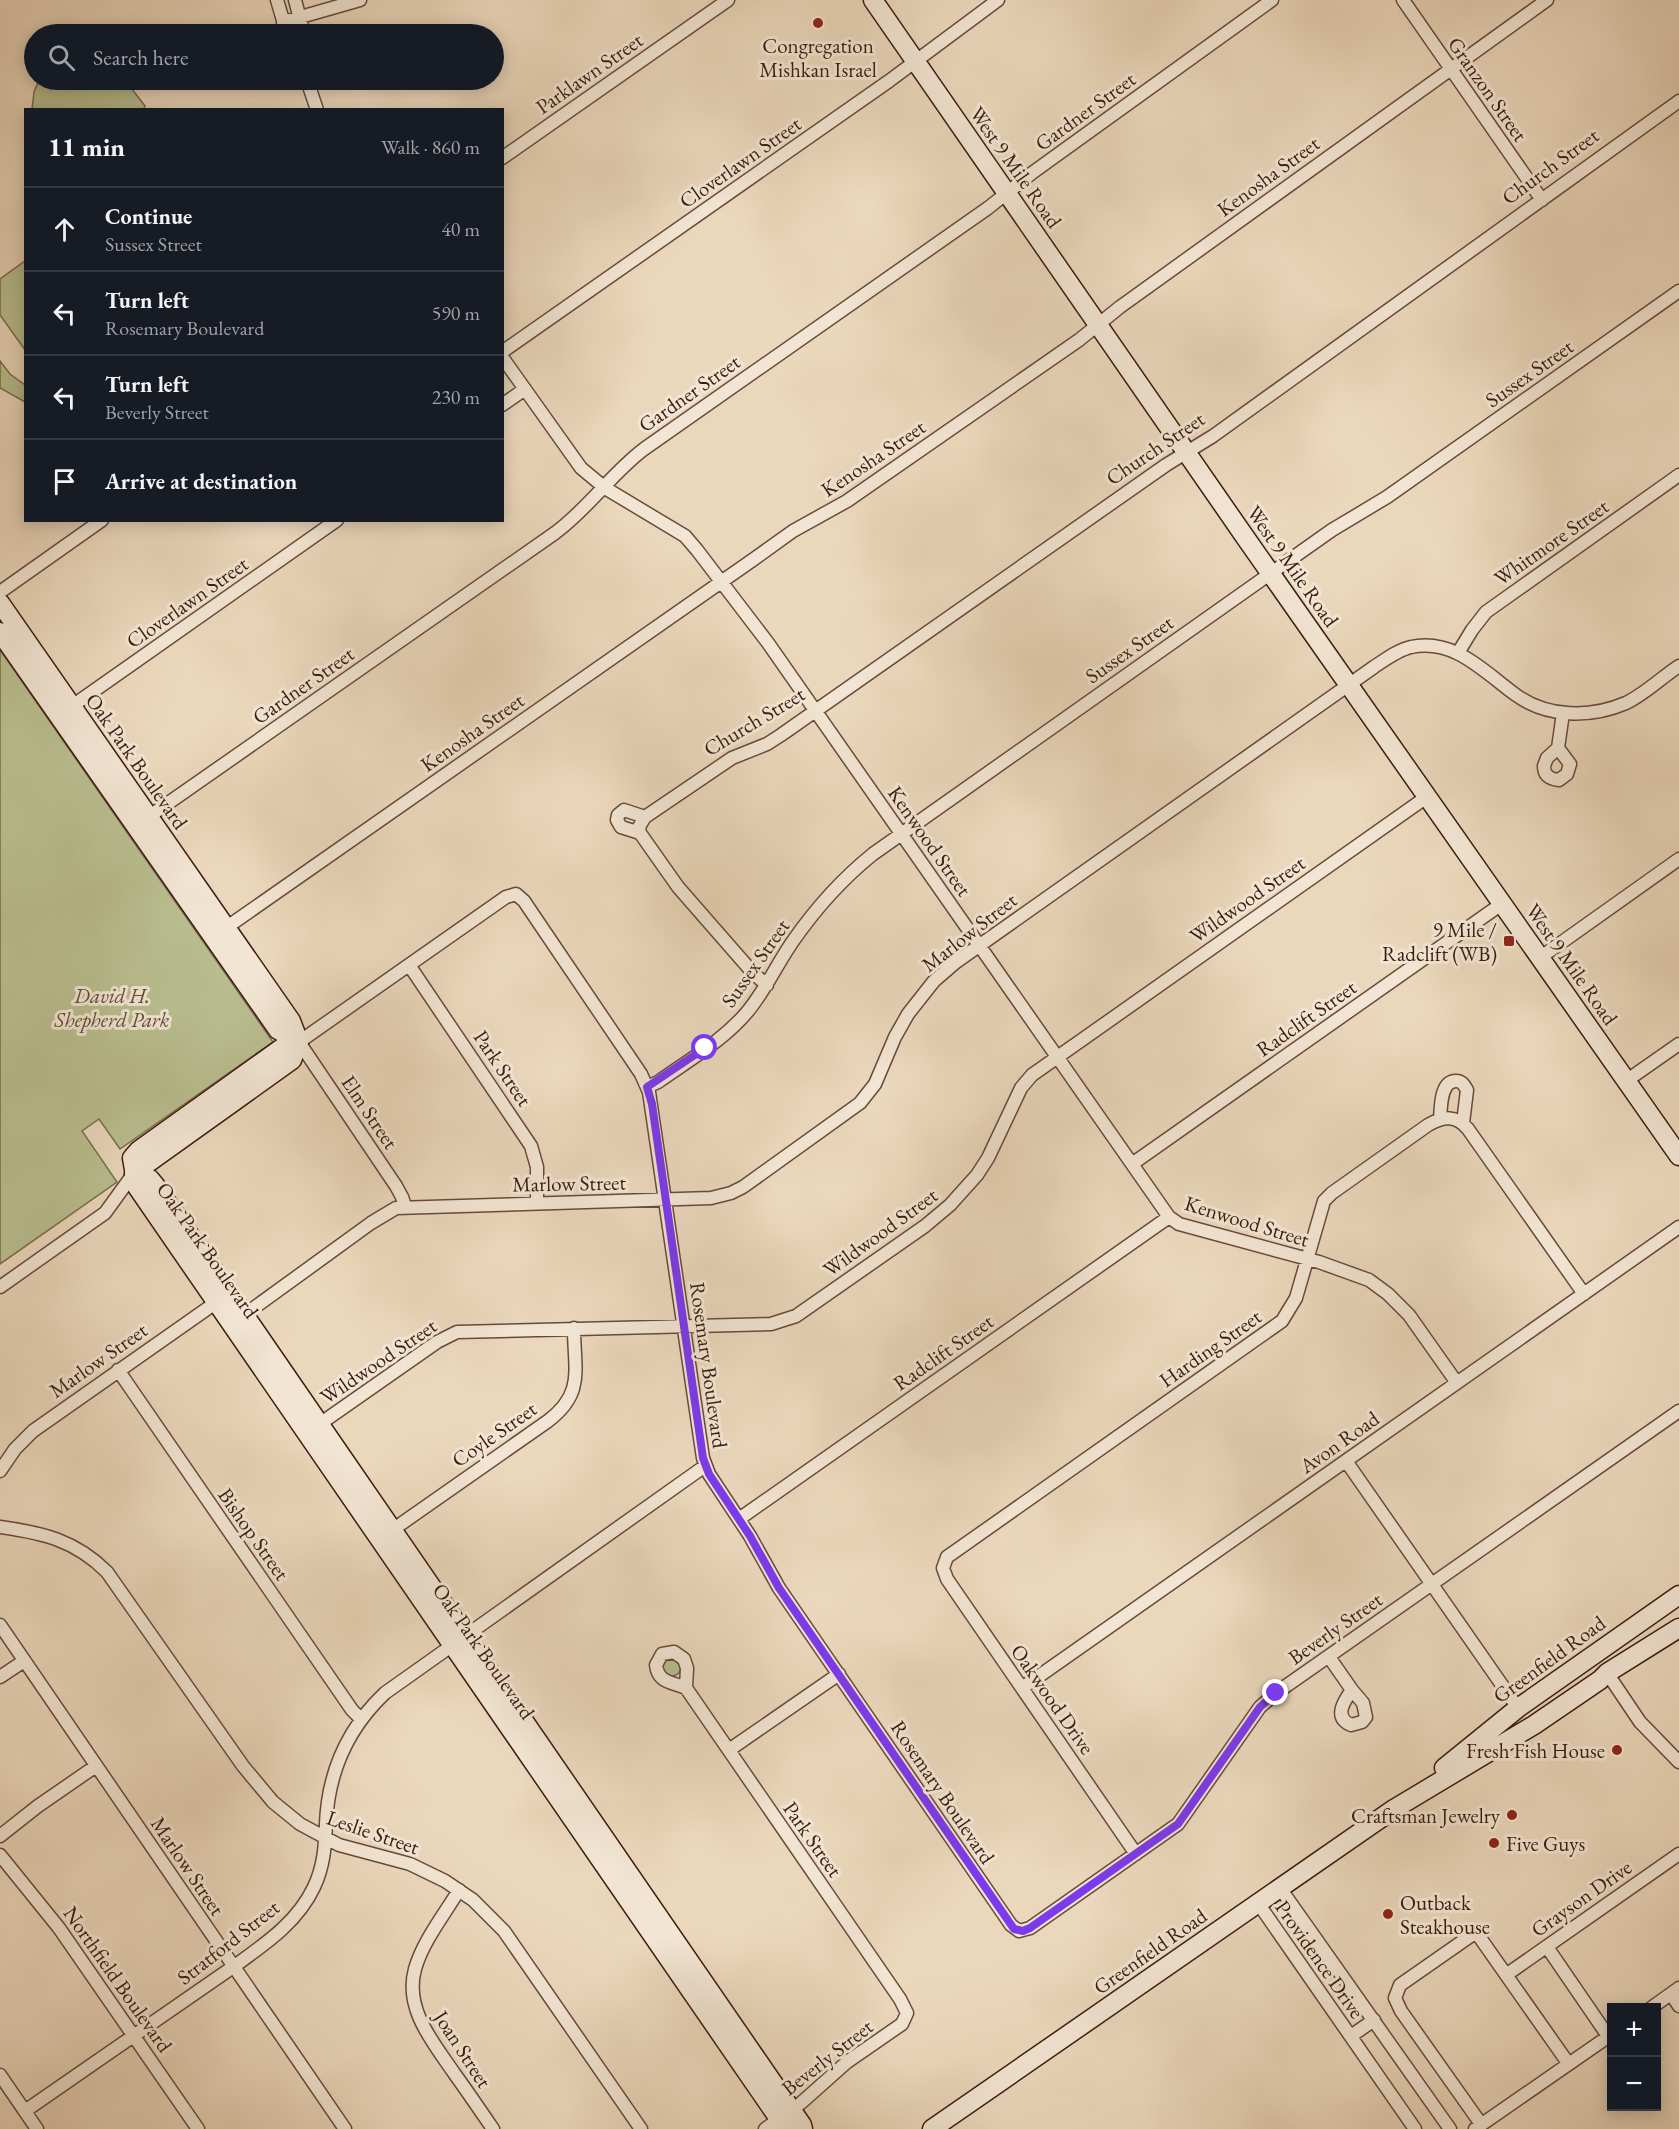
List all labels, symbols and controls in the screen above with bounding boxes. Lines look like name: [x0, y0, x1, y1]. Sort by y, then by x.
marker: Congregation Mishkan Israel: [811, 16, 825, 30]
search box: [24, 24, 504, 90]
street label: Parklawn Street: [530, 26, 648, 120]
street label: Granzon Street: [1442, 31, 1534, 147]
place label: Congregation Mishkan Israel: [759, 32, 877, 83]
icon: search: [45, 41, 78, 74]
text: Search here: [93, 43, 188, 72]
street label: Gardner Street: [1029, 65, 1141, 157]
street label: West 9 Mile Road: [964, 101, 1068, 233]
street label: Cloverlawn Street: [674, 110, 807, 214]
street label: Church Street: [1496, 121, 1604, 210]
street label: Kenosha Street: [1211, 129, 1325, 222]
text: 11 min: [48, 130, 125, 164]
text: Walk · 860 m: [381, 134, 480, 160]
text: Continue: [105, 202, 192, 231]
icon: ahead: [48, 213, 81, 246]
text: 40 m: [441, 216, 480, 242]
text: Sussex Street: [105, 231, 202, 257]
text: Turn left: [105, 286, 189, 315]
icon: left: [48, 297, 81, 330]
text: 590 m: [432, 300, 480, 326]
text: Rosemary Boulevard: [105, 315, 264, 341]
street label: Sussex Street: [1480, 333, 1579, 413]
street label: Gardner Street: [633, 348, 745, 438]
text: Turn left: [105, 370, 189, 399]
icon: left: [48, 381, 81, 414]
text: 230 m: [432, 384, 480, 410]
text: Beverly Street: [105, 399, 209, 425]
street label: Church Street: [1100, 405, 1210, 491]
street label: Kenosha Street: [816, 413, 931, 503]
icon: arrive: [48, 465, 81, 498]
text: Arrive at destination: [105, 467, 297, 496]
street label: Whitmore Street: [1488, 492, 1614, 592]
street label: West 9 Mile Road: [1241, 500, 1345, 632]
street label: Cloverlawn Street: [121, 550, 254, 654]
street label: Sussex Street: [1080, 609, 1179, 689]
street label: Gardner Street: [247, 640, 359, 730]
street label: Church Street: [698, 680, 810, 762]
street label: Kenosha Street: [415, 686, 529, 778]
street label: Oak Park Boulevard: [80, 688, 194, 835]
street label: Kenwood Street: [882, 781, 978, 902]
street label: Wildwood Street: [1184, 849, 1310, 949]
street label: Marlow Street: [916, 886, 1022, 978]
street label: West 9 Mile Road: [1520, 898, 1624, 1030]
street label: Sussex Street: [715, 913, 795, 1012]
place label: 9 Mile / Radclift (WB): [1382, 916, 1497, 967]
marker: 9 Mile / Radclift (WB): [1502, 934, 1516, 948]
street label: Radclift Street: [1251, 973, 1362, 1062]
park label: David H. Shepherd Park: [54, 982, 170, 1033]
street label: Park Street: [468, 1025, 538, 1112]
route start: [691, 1034, 717, 1060]
street label: Elm Street: [335, 1070, 405, 1155]
street label: Marlow Street: [512, 1169, 626, 1197]
street label: Oak Park Boulevard: [151, 1177, 265, 1324]
street label: Wildwood Street: [817, 1181, 943, 1283]
street label: Kenwood Street: [1182, 1189, 1313, 1253]
street label: Rosemary Boulevard: [684, 1280, 734, 1450]
street label: Harding Street: [1154, 1303, 1267, 1393]
street label: Radclift Street: [888, 1307, 999, 1396]
street label: Wildwood Street: [314, 1312, 442, 1410]
street label: Marlow Street: [44, 1316, 153, 1404]
street label: Coyle Street: [446, 1395, 542, 1473]
street label: Avon Road: [1293, 1405, 1384, 1480]
street label: Bishop Street: [212, 1483, 296, 1586]
street label: Oak Park Boulevard: [427, 1578, 541, 1725]
street label: Beverly Street: [1283, 1585, 1388, 1670]
street label: Greenfield Road: [1487, 1609, 1611, 1709]
street label: Oakwood Drive: [1005, 1639, 1101, 1759]
route end: [1262, 1679, 1288, 1705]
street label: Rosemary Boulevard: [885, 1715, 1001, 1869]
place label: Fresh Fish House: [1466, 1737, 1605, 1764]
marker: Fresh Fish House: [1610, 1743, 1624, 1757]
street label: Park Street: [777, 1796, 849, 1882]
place label: Craftsman Jewelry: [1351, 1802, 1501, 1829]
street label: Leslie Street: [323, 1804, 423, 1861]
marker: Craftsman Jewelry: [1505, 1808, 1519, 1822]
street label: Marlow Street: [145, 1811, 231, 1921]
place label: Five Guys: [1506, 1830, 1586, 1857]
marker: Five Guys: [1487, 1836, 1501, 1850]
street label: Grayson Drive: [1525, 1853, 1637, 1943]
place label: Outback Steakhouse: [1400, 1889, 1490, 1940]
street label: Stratford Street: [171, 1893, 285, 1990]
street label: Providence Drive: [1269, 1895, 1371, 2023]
street label: Northfield Boulevard: [58, 1901, 179, 2058]
street label: Greenfield Road: [1088, 1902, 1212, 2000]
marker: Outback Steakhouse: [1381, 1907, 1395, 1921]
map controls: [1607, 2003, 1661, 2111]
button: +: [1607, 2003, 1661, 2057]
street label: Joan Street: [427, 2004, 498, 2093]
street label: Beverly Street: [776, 2013, 879, 2101]
button: −: [1607, 2057, 1661, 2111]

